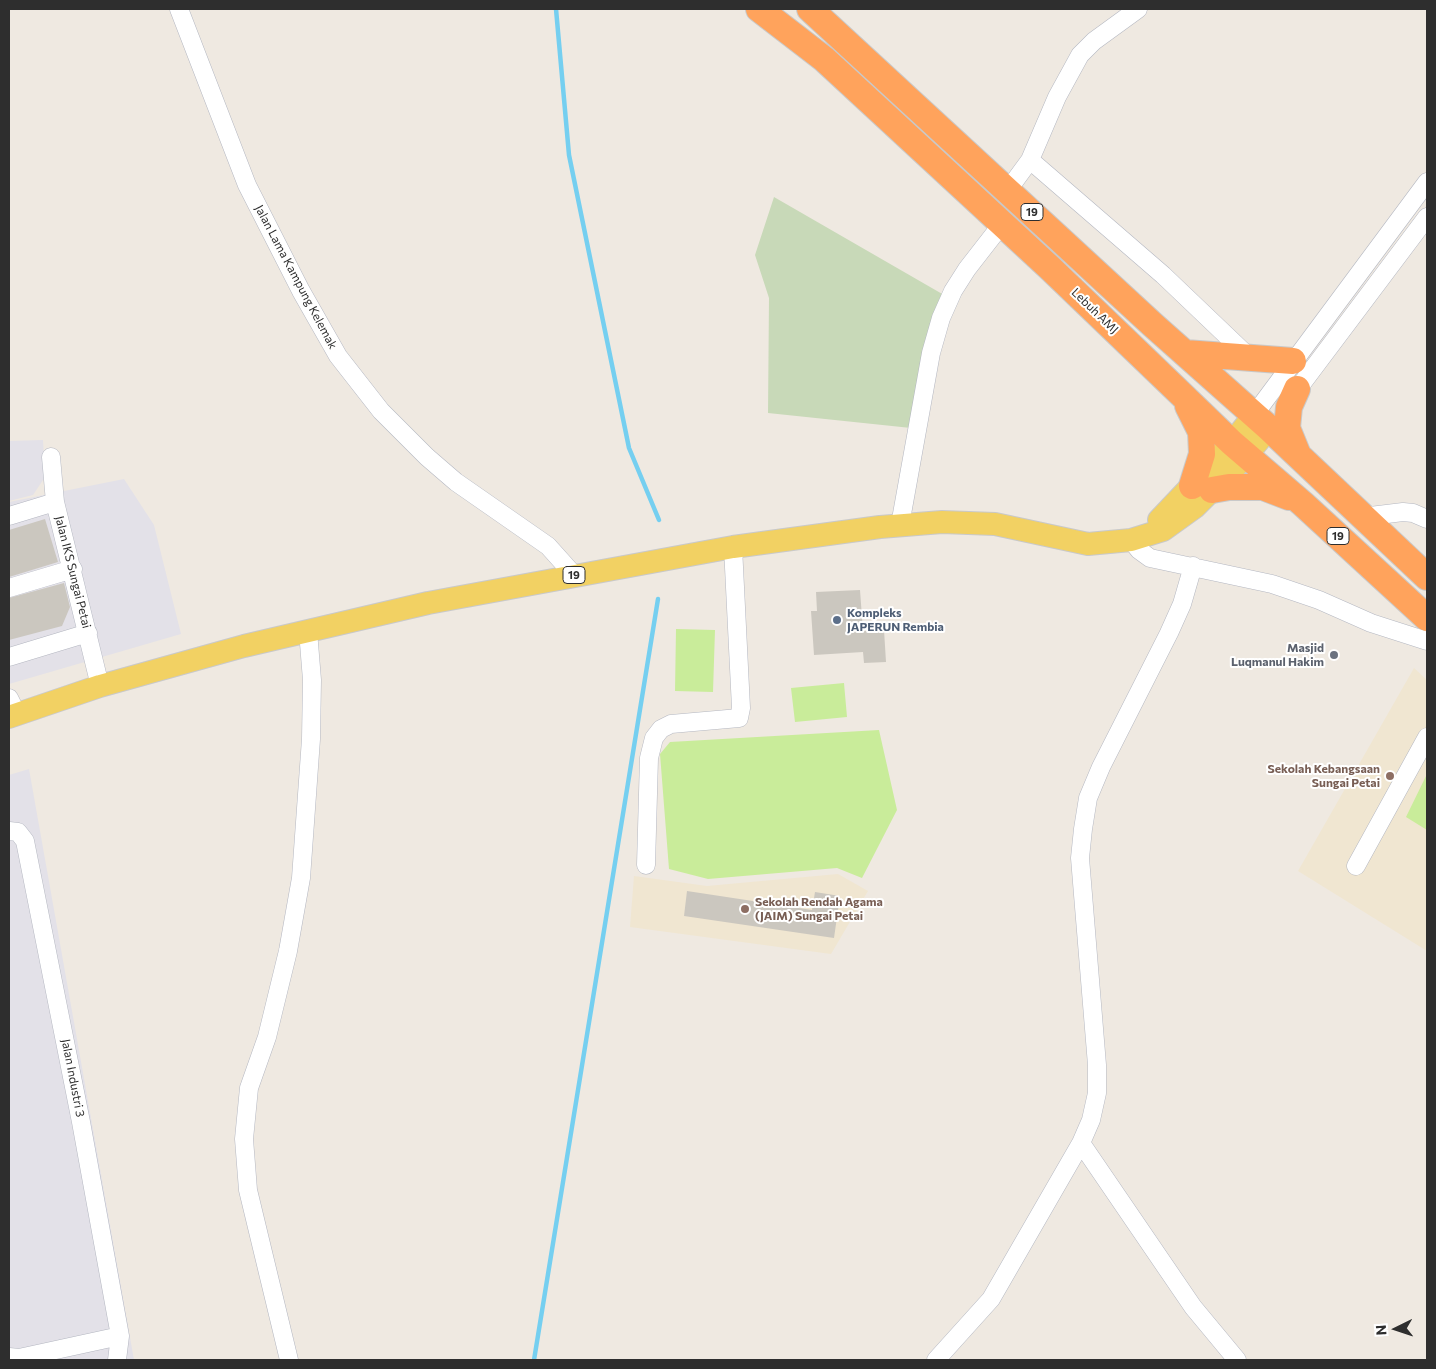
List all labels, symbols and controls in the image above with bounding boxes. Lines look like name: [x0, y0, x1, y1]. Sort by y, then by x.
street label: Jalan Lama Kampung Kelemak: [252, 202, 340, 352]
road number: 19: [1021, 203, 1043, 220]
street label: Lebuh AMJ: [1069, 285, 1121, 337]
street label: Jalan IKS Sungai Petai: [52, 514, 94, 630]
road number: 19: [1327, 528, 1349, 544]
road number: 19: [563, 566, 585, 584]
place label: Kompleks JAPERUN Rembia: [847, 606, 944, 634]
marker: Kompleks JAPERUN Rembia: [831, 614, 843, 626]
place label: Masjid Luqmanul Hakim: [1231, 641, 1324, 669]
marker: Masjid Luqmanul Hakim: [1328, 649, 1340, 661]
place label: Sekolah Kebangsaan Sungai Petai: [1268, 762, 1380, 790]
marker: Sekolah Kebangsaan Sungai Petai: [1384, 770, 1396, 782]
place label: Sekolah Rendah Agama (JAIM) Sungai Petai: [755, 895, 883, 923]
marker: Sekolah Rendah Agama (JAIM) Sungai Petai: [739, 903, 751, 915]
street label: Jalan Industri 3: [58, 1038, 88, 1118]
north arrow: [1371, 1304, 1421, 1354]
text: N: [1372, 1324, 1389, 1336]

